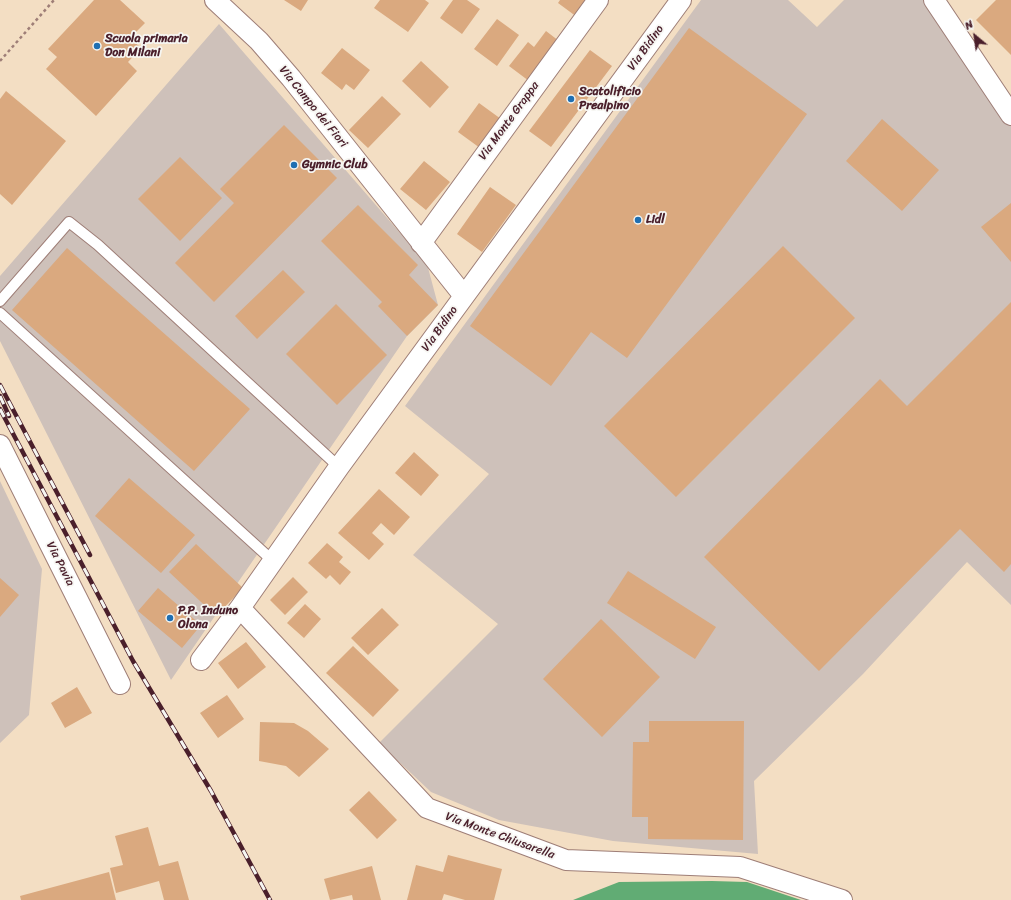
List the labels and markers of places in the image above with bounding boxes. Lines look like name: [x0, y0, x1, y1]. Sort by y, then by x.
place label: Scuola primaria Don Milani: [105, 32, 188, 60]
marker: Scuola primaria Don Milani: [92, 41, 102, 51]
place label: Scatolificio Prealpino: [579, 85, 641, 113]
marker: Scatolificio Prealpino: [566, 94, 576, 104]
place label: Gymnic Club: [302, 158, 368, 172]
marker: Gymnic Club: [289, 160, 299, 170]
place label: Lidl: [646, 213, 665, 227]
marker: Lidl: [633, 215, 643, 225]
place label: P.P. Induno Olona: [178, 604, 238, 632]
marker: P.P. Induno Olona: [165, 613, 175, 623]

